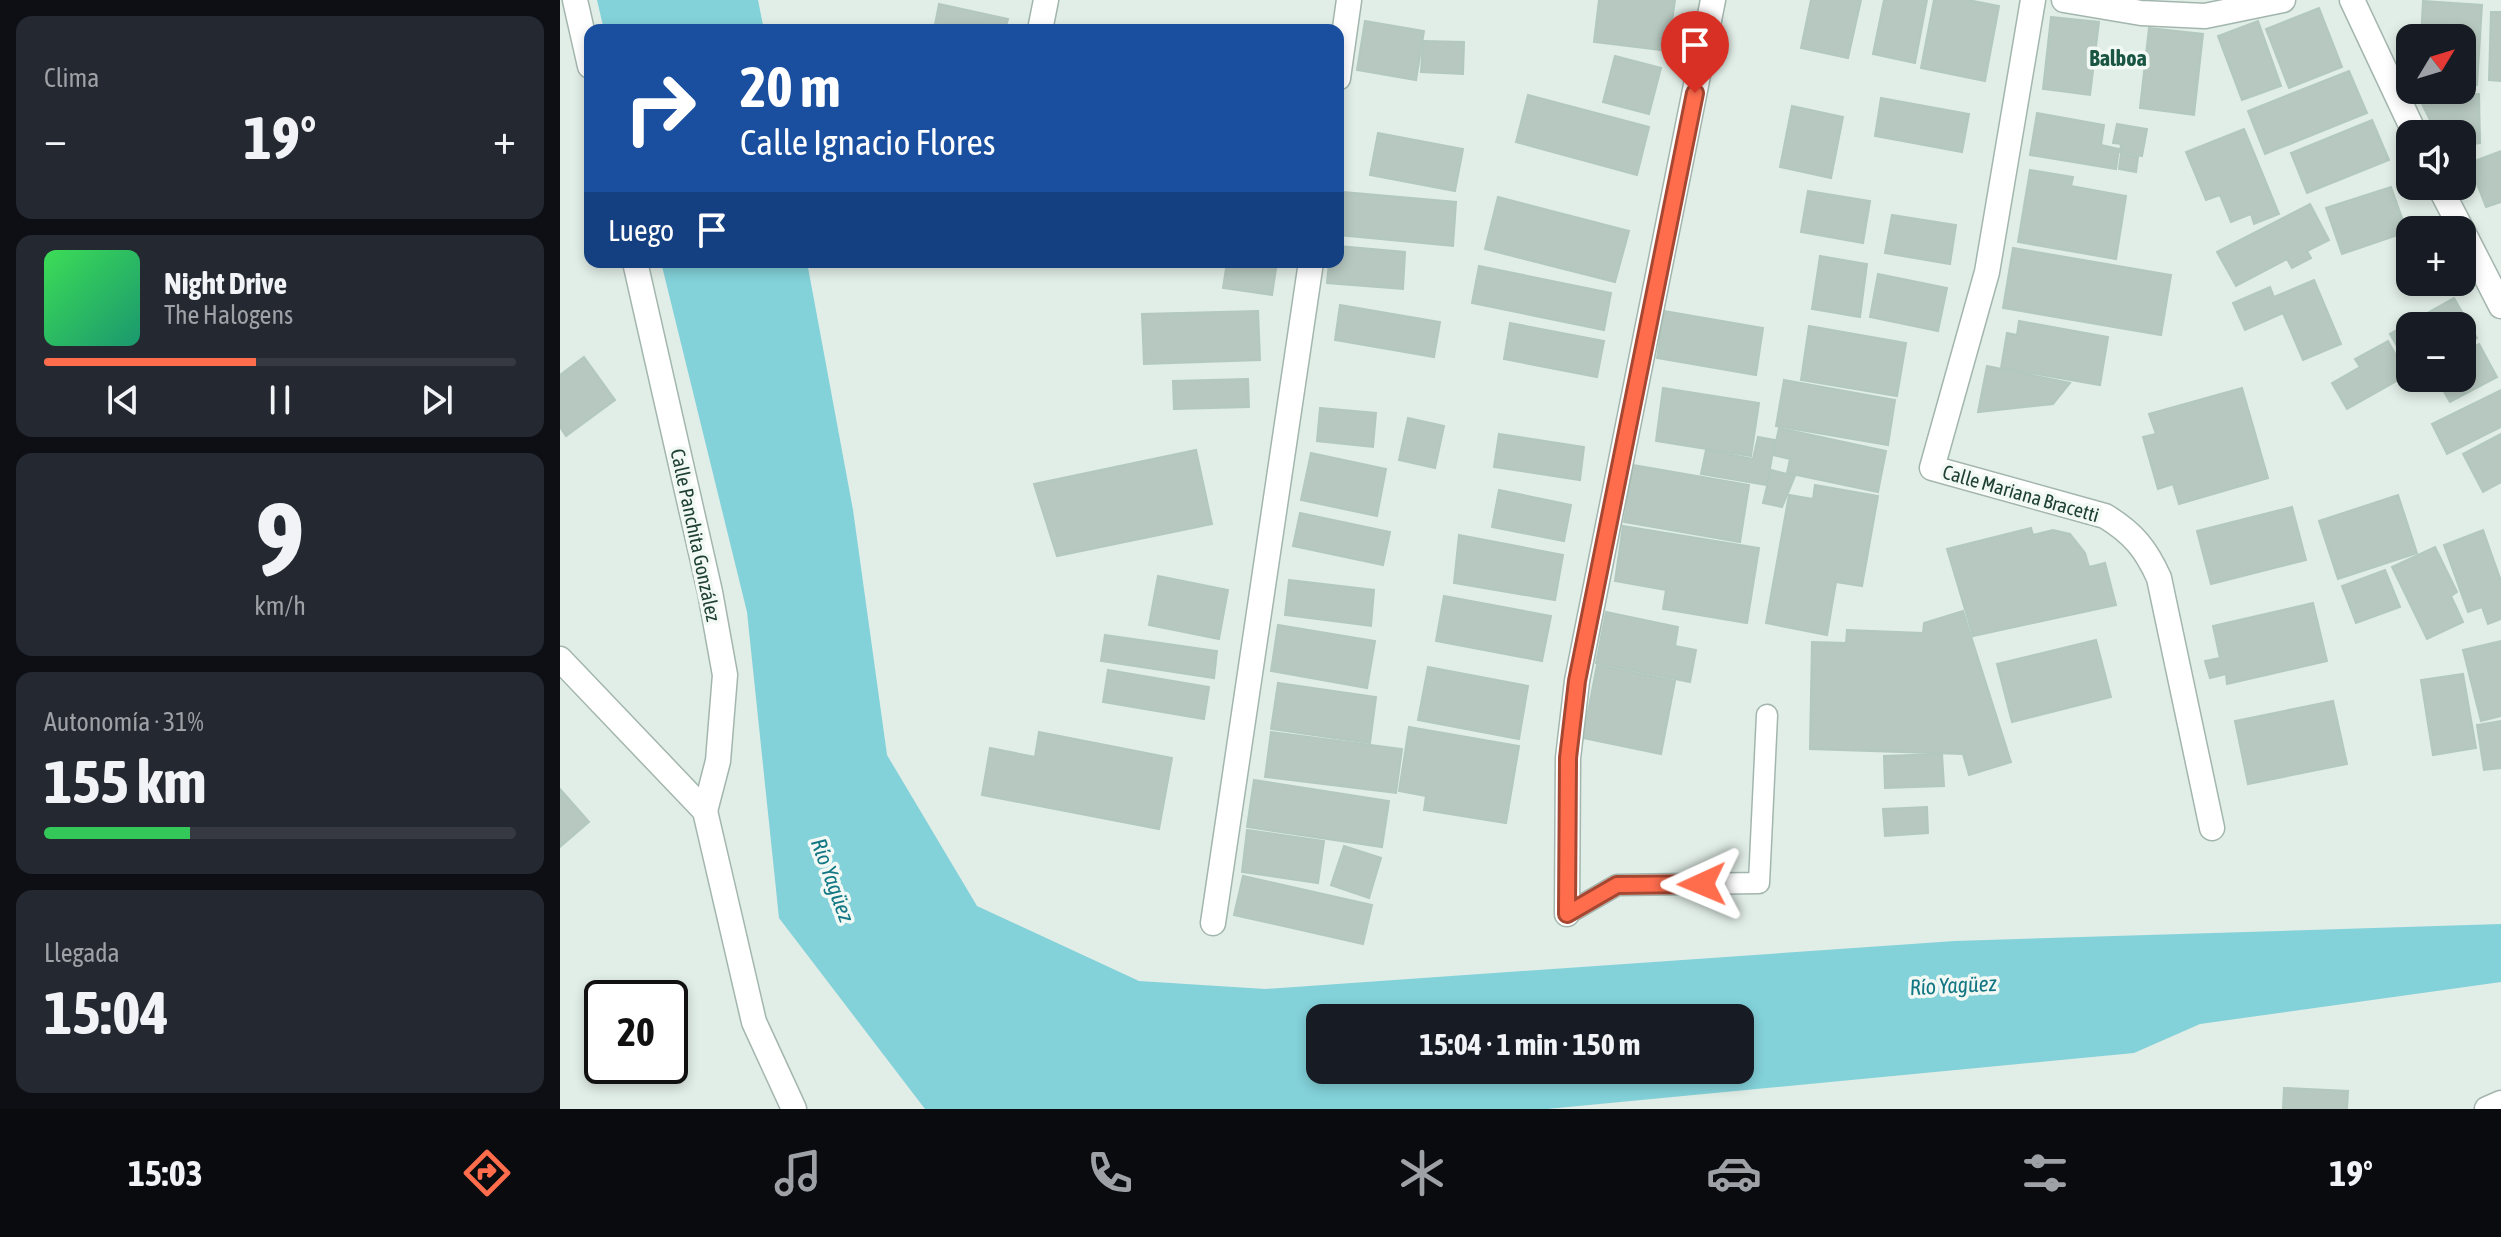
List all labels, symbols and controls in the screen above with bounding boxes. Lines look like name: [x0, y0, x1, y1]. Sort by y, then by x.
pin: [1661, 11, 1729, 93]
icon: arrive: [1673, 23, 1717, 67]
north arrow: [2396, 24, 2476, 104]
map controls: [2396, 24, 2476, 392]
district label: Balboa: [2089, 45, 2147, 71]
text: 20 m: [740, 55, 841, 119]
icon: right: [608, 56, 712, 160]
text: Clima: [44, 63, 99, 93]
text: 19°: [244, 103, 316, 172]
text: −: [44, 113, 67, 163]
text: +: [493, 113, 516, 163]
button: sound: [2396, 120, 2476, 200]
text: Calle Ignacio Flores: [740, 121, 996, 163]
icon: arrive: [690, 208, 734, 252]
text: Luego: [608, 213, 674, 247]
button: +: [2396, 216, 2476, 296]
text: Night Drive: [164, 266, 287, 300]
text: The Halogens: [164, 300, 293, 330]
button: −: [2396, 312, 2476, 392]
icon: previous: [101, 378, 145, 422]
icon: pause: [258, 378, 302, 422]
icon: next: [415, 378, 459, 422]
street label: Calle Panchita González: [666, 447, 726, 623]
street label: Calle Mariana Bracetti: [1940, 460, 2102, 526]
text: 9: [256, 479, 304, 598]
text: km/h: [254, 591, 306, 621]
text: Autonomía · 31%: [44, 707, 204, 737]
text: 155 km: [44, 747, 206, 816]
water label: Río Yagüez: [806, 835, 860, 926]
position arrow: [1660, 842, 1744, 926]
text: Llegada: [44, 938, 120, 968]
water label: Río Yagüez: [1909, 970, 1998, 1000]
text: 15:04: [44, 978, 169, 1047]
speed limit sign: 20: [584, 980, 688, 1084]
text: 15:04 · 1 min · 150 m: [1420, 1027, 1640, 1061]
icon: directions: [459, 1145, 515, 1201]
icon: music: [770, 1145, 826, 1201]
icon: phone: [1082, 1145, 1138, 1201]
icon: climate: [1394, 1145, 1450, 1201]
icon: car: [1706, 1145, 1762, 1201]
icon: filters: [2017, 1145, 2073, 1201]
text: 15:03: [128, 1152, 203, 1194]
text: 19°: [2329, 1152, 2373, 1194]

